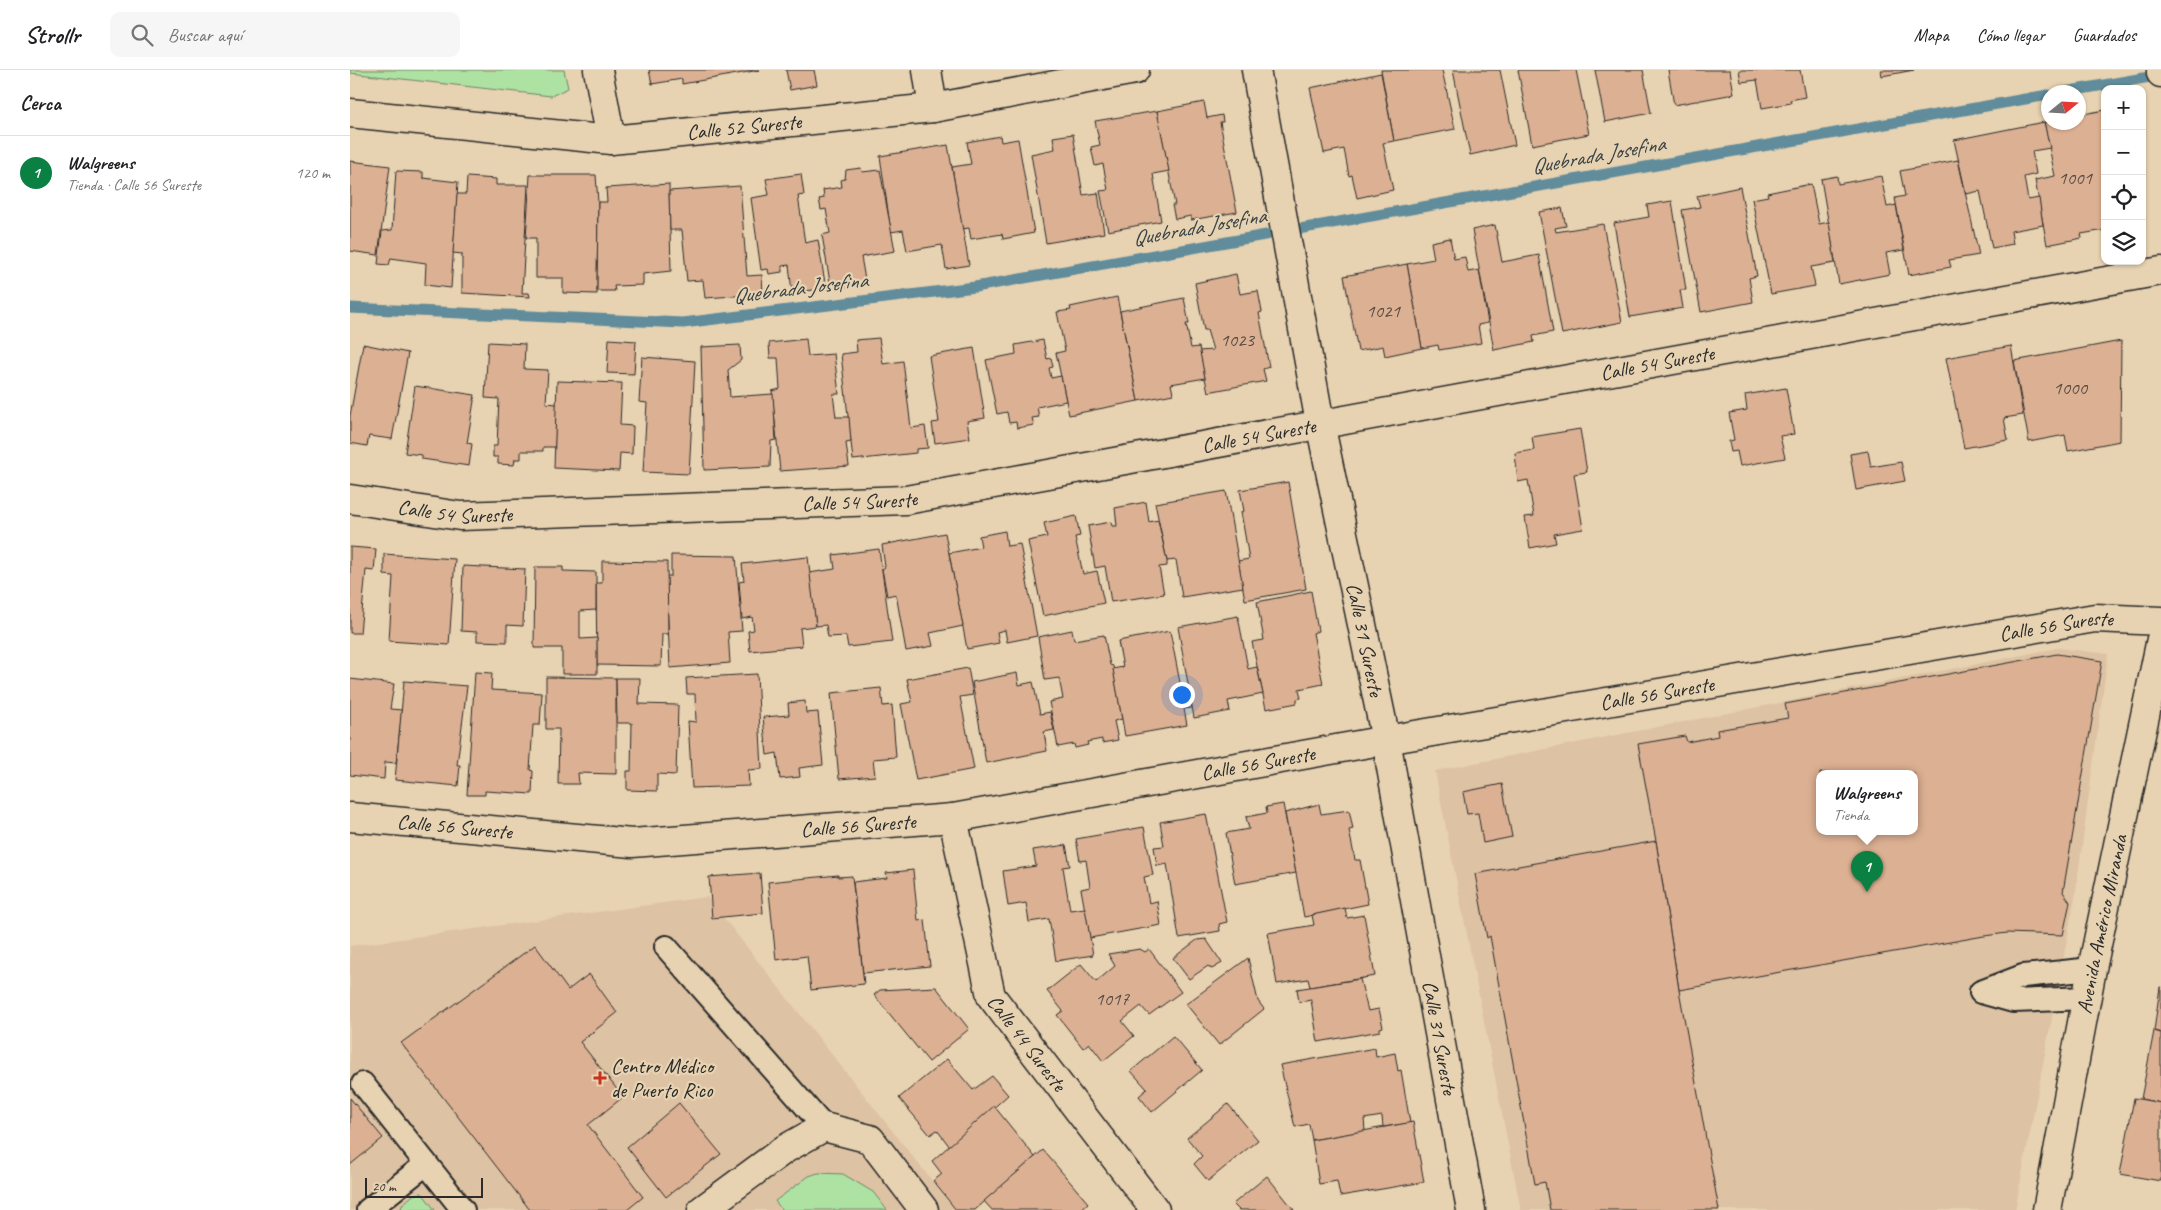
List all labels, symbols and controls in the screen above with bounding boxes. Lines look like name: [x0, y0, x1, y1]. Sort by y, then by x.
search box: [110, 12, 460, 57]
text: Strollr: [25, 20, 80, 50]
icon: search: [128, 21, 156, 49]
text: Buscar aquí: [168, 23, 242, 47]
text: Mapa: [1914, 24, 1949, 46]
text: Cómo llegar: [1977, 24, 2045, 46]
text: Guardados: [2073, 24, 2136, 46]
north arrow: [2041, 85, 2086, 130]
map controls: [2101, 85, 2146, 265]
button: +: [2101, 85, 2146, 130]
text: Cerca: [20, 90, 61, 116]
street label: Calle 52 Sureste: [685, 108, 804, 145]
water label: Quebrada Josefina: [1529, 129, 1669, 181]
button: −: [2101, 130, 2146, 175]
text: Walgreens: [67, 151, 134, 175]
text: 1: [32, 163, 40, 183]
text: 120 m: [296, 163, 330, 183]
house number: 1001: [2058, 166, 2094, 190]
text: Tienda · Calle 56 Sureste: [67, 175, 201, 195]
button: locate: [2101, 175, 2146, 220]
water label: Quebrada Josefina: [1130, 201, 1270, 253]
button: layers: [2101, 220, 2146, 265]
water label: Quebrada Josefina: [731, 266, 871, 310]
house number: 1021: [1366, 299, 1402, 323]
house number: 1023: [1220, 328, 1256, 352]
street label: Calle 54 Sureste: [1598, 340, 1717, 386]
house number: 1000: [2053, 376, 2089, 400]
street label: Calle 54 Sureste: [1200, 412, 1319, 459]
street label: Calle 54 Sureste: [801, 485, 920, 517]
street label: Calle 54 Sureste: [396, 494, 514, 529]
street label: Calle 31 Sureste: [1341, 581, 1390, 700]
street label: Calle 56 Sureste: [1997, 605, 2115, 647]
street label: Calle 56 Sureste: [1598, 671, 1717, 716]
your location: [1169, 682, 1195, 708]
street label: Calle 56 Sureste: [1199, 740, 1318, 786]
popup: [1816, 770, 1918, 835]
text: Walgreens: [1833, 781, 1901, 805]
text: Tienda: [1833, 805, 1869, 825]
street label: Calle 56 Sureste: [396, 808, 514, 845]
street label: Calle 56 Sureste: [800, 808, 918, 843]
street label: Avenida Américo Miranda: [2071, 831, 2133, 1016]
pin: 1: [1851, 851, 1883, 892]
street label: Calle 31 Sureste: [1417, 979, 1463, 1098]
house number: 1017: [1095, 987, 1131, 1011]
street label: Calle 44 Sureste: [982, 989, 1073, 1097]
place label: Centro Médico de Puerto Rico: [611, 1053, 716, 1103]
marker: Centro Médico de Puerto Rico: [593, 1071, 607, 1085]
scale bar: [365, 1175, 482, 1198]
text: 20 m: [372, 1178, 396, 1195]

